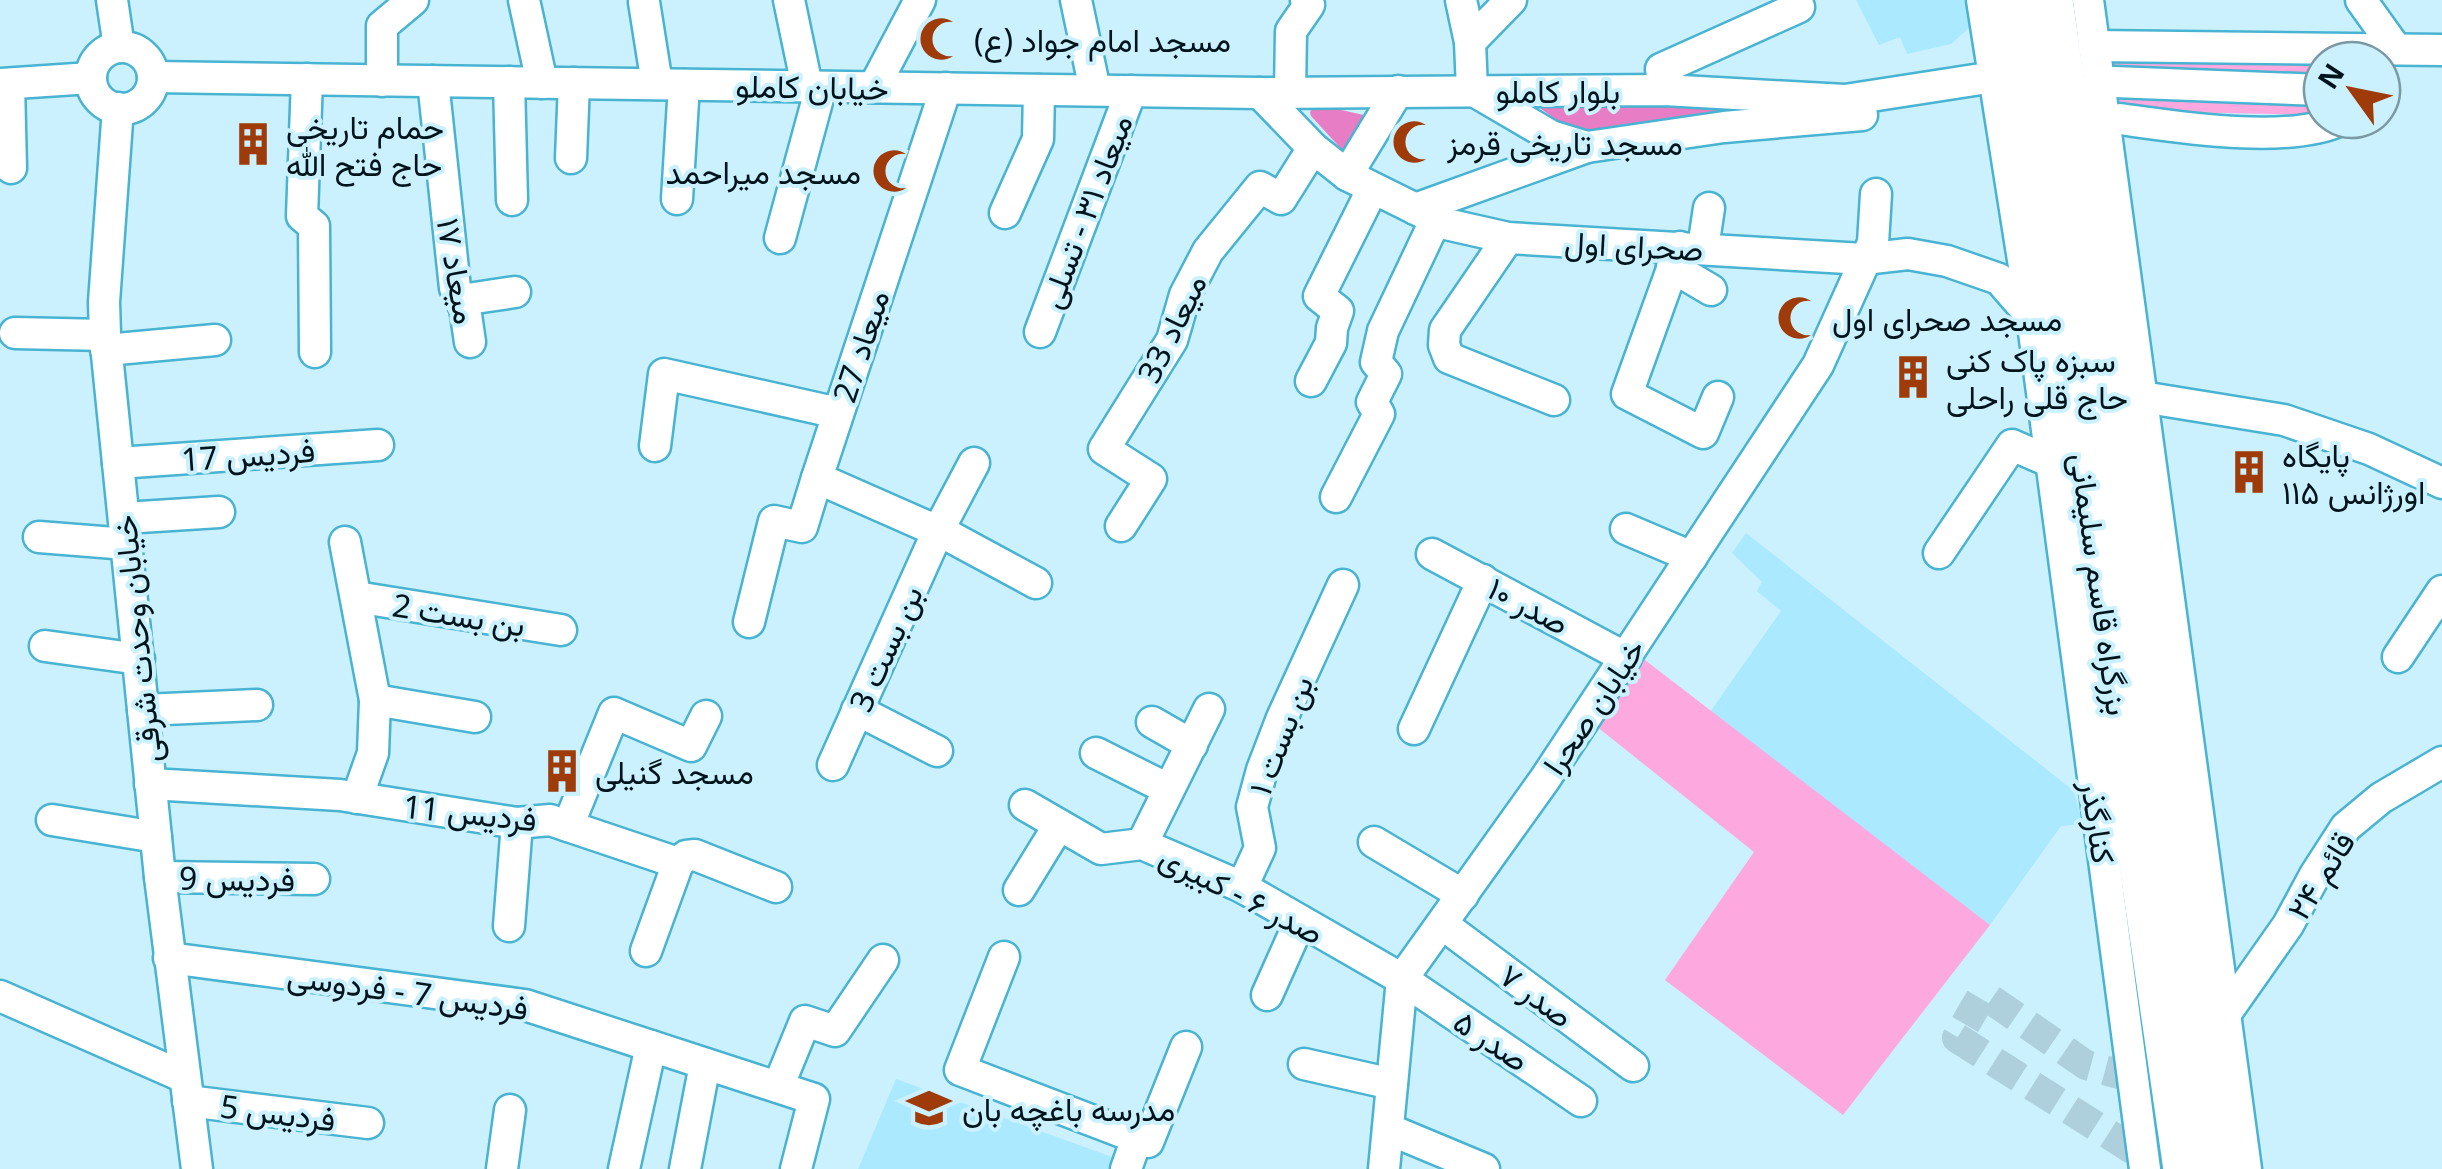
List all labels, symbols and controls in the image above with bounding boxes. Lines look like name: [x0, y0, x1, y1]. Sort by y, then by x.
mosque icon: مسجد امام جواد (ع): [917, 15, 965, 63]
place label: مسجد امام جواد (ع): [974, 18, 1231, 63]
north arrow: [2302, 40, 2402, 140]
text: N: [2308, 56, 2352, 96]
street label: خیابان کاملو: [735, 63, 889, 109]
street label: بلوار کاملو: [1496, 69, 1620, 112]
place label: حمام تاریخی حاج فتح الله: [286, 105, 444, 187]
street label: میعاد ۳۱ - تسلی: [1028, 108, 1142, 314]
mosque icon: مسجد تاریخی قرمز: [1390, 118, 1438, 166]
building icon: حمام تاریخی حاج فتح الله: [229, 120, 277, 168]
place label: مسجد تاریخی قرمز: [1446, 121, 1683, 164]
mosque icon: مسجد میراحمد: [870, 147, 918, 195]
place label: مسجد میراحمد: [666, 150, 861, 193]
street label: میعاد ۱۷: [428, 215, 488, 327]
street label: صحرای اول: [1563, 220, 1705, 270]
street label: میعاد 33: [1126, 267, 1216, 389]
street label: میعاد 27: [822, 284, 898, 408]
mosque icon: مسجد صحرای اول: [1775, 294, 1823, 342]
place label: مسجد صحرای اول: [1832, 297, 2062, 340]
place label: سبزه پاک کنی حاج قلی راحلی: [1946, 338, 2128, 420]
building icon: سبزه پاک کنی حاج قلی راحلی: [1889, 353, 1937, 401]
street label: فردیس 17: [180, 428, 316, 480]
place label: پایگاه اورژانس ۱۱۵: [2282, 433, 2425, 513]
building icon: پایگاه اورژانس ۱۱۵: [2225, 448, 2273, 496]
street label: بزرگراه قاسم سلیمانی: [2060, 450, 2141, 718]
street label: خیابان وحدت شرقی: [102, 513, 170, 765]
street label: صدر ۱۰: [1481, 566, 1577, 644]
street label: بن بست 3: [838, 578, 932, 718]
street label: بن بست 2: [390, 582, 528, 646]
street label: خیابان صحرا: [1532, 630, 1654, 782]
street label: بن بست ۱: [1238, 669, 1322, 801]
building icon: مسجد گنیلی: [538, 747, 586, 795]
place label: مسجد گنیلی: [595, 750, 754, 793]
street label: کنارگذر: [2072, 777, 2126, 866]
street label: فردیس 11: [401, 784, 539, 840]
street label: قائم ۲۴: [2276, 823, 2365, 928]
street label: صدر ۶ - کبیری: [1153, 834, 1331, 954]
street label: فردیس 9: [179, 855, 295, 901]
street label: فردیس 7 - فردوسی: [285, 953, 531, 1029]
street label: صدر ۷: [1491, 953, 1583, 1037]
street label: صدر ۵: [1446, 999, 1538, 1081]
street label: فردیس 5: [218, 1084, 338, 1140]
school or university icon: مدرسه باغچه بان: [905, 1084, 953, 1132]
place label: مدرسه باغچه بان: [962, 1087, 1175, 1132]

